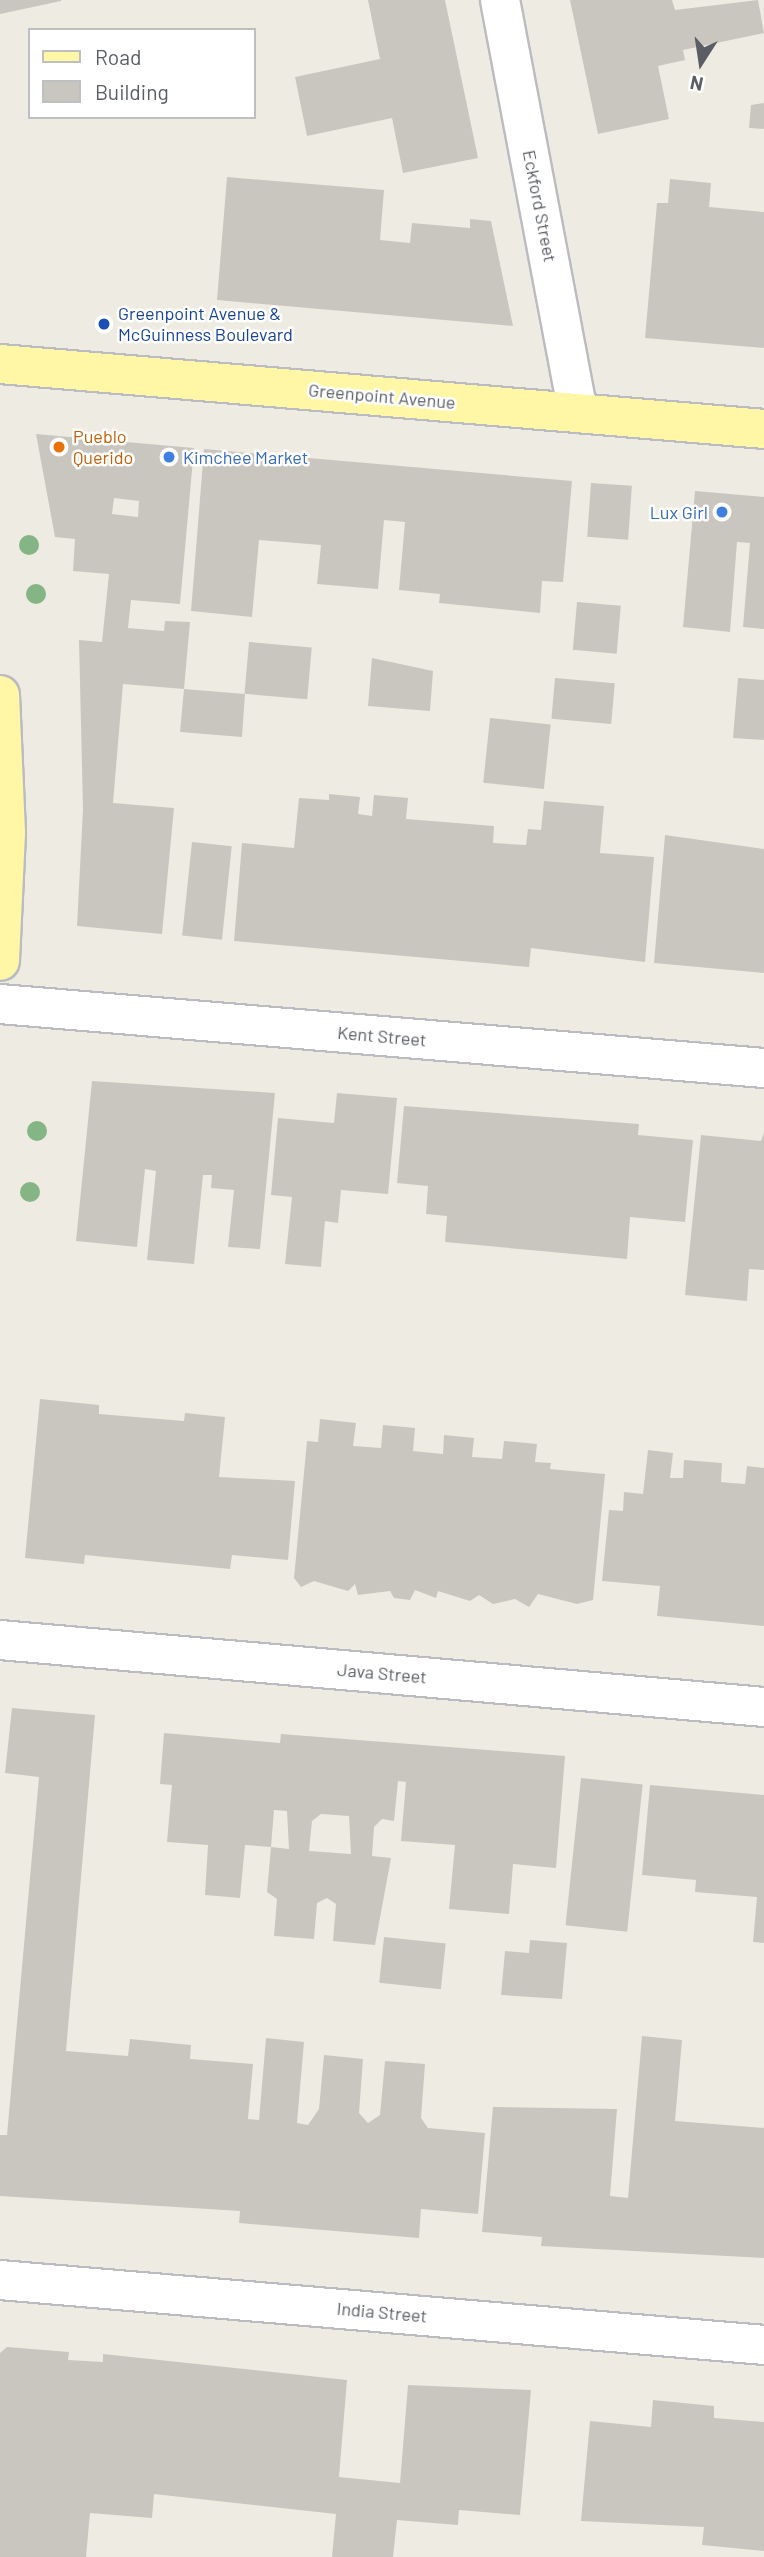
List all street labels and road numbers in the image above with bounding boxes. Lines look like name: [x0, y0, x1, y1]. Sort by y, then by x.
street label: Eckford Street: [519, 148, 561, 264]
street label: Greenpoint Avenue: [308, 379, 456, 413]
street label: Kent Street: [337, 1021, 427, 1051]
street label: Java Street: [336, 1658, 428, 1688]
street label: India Street: [336, 2297, 428, 2327]

